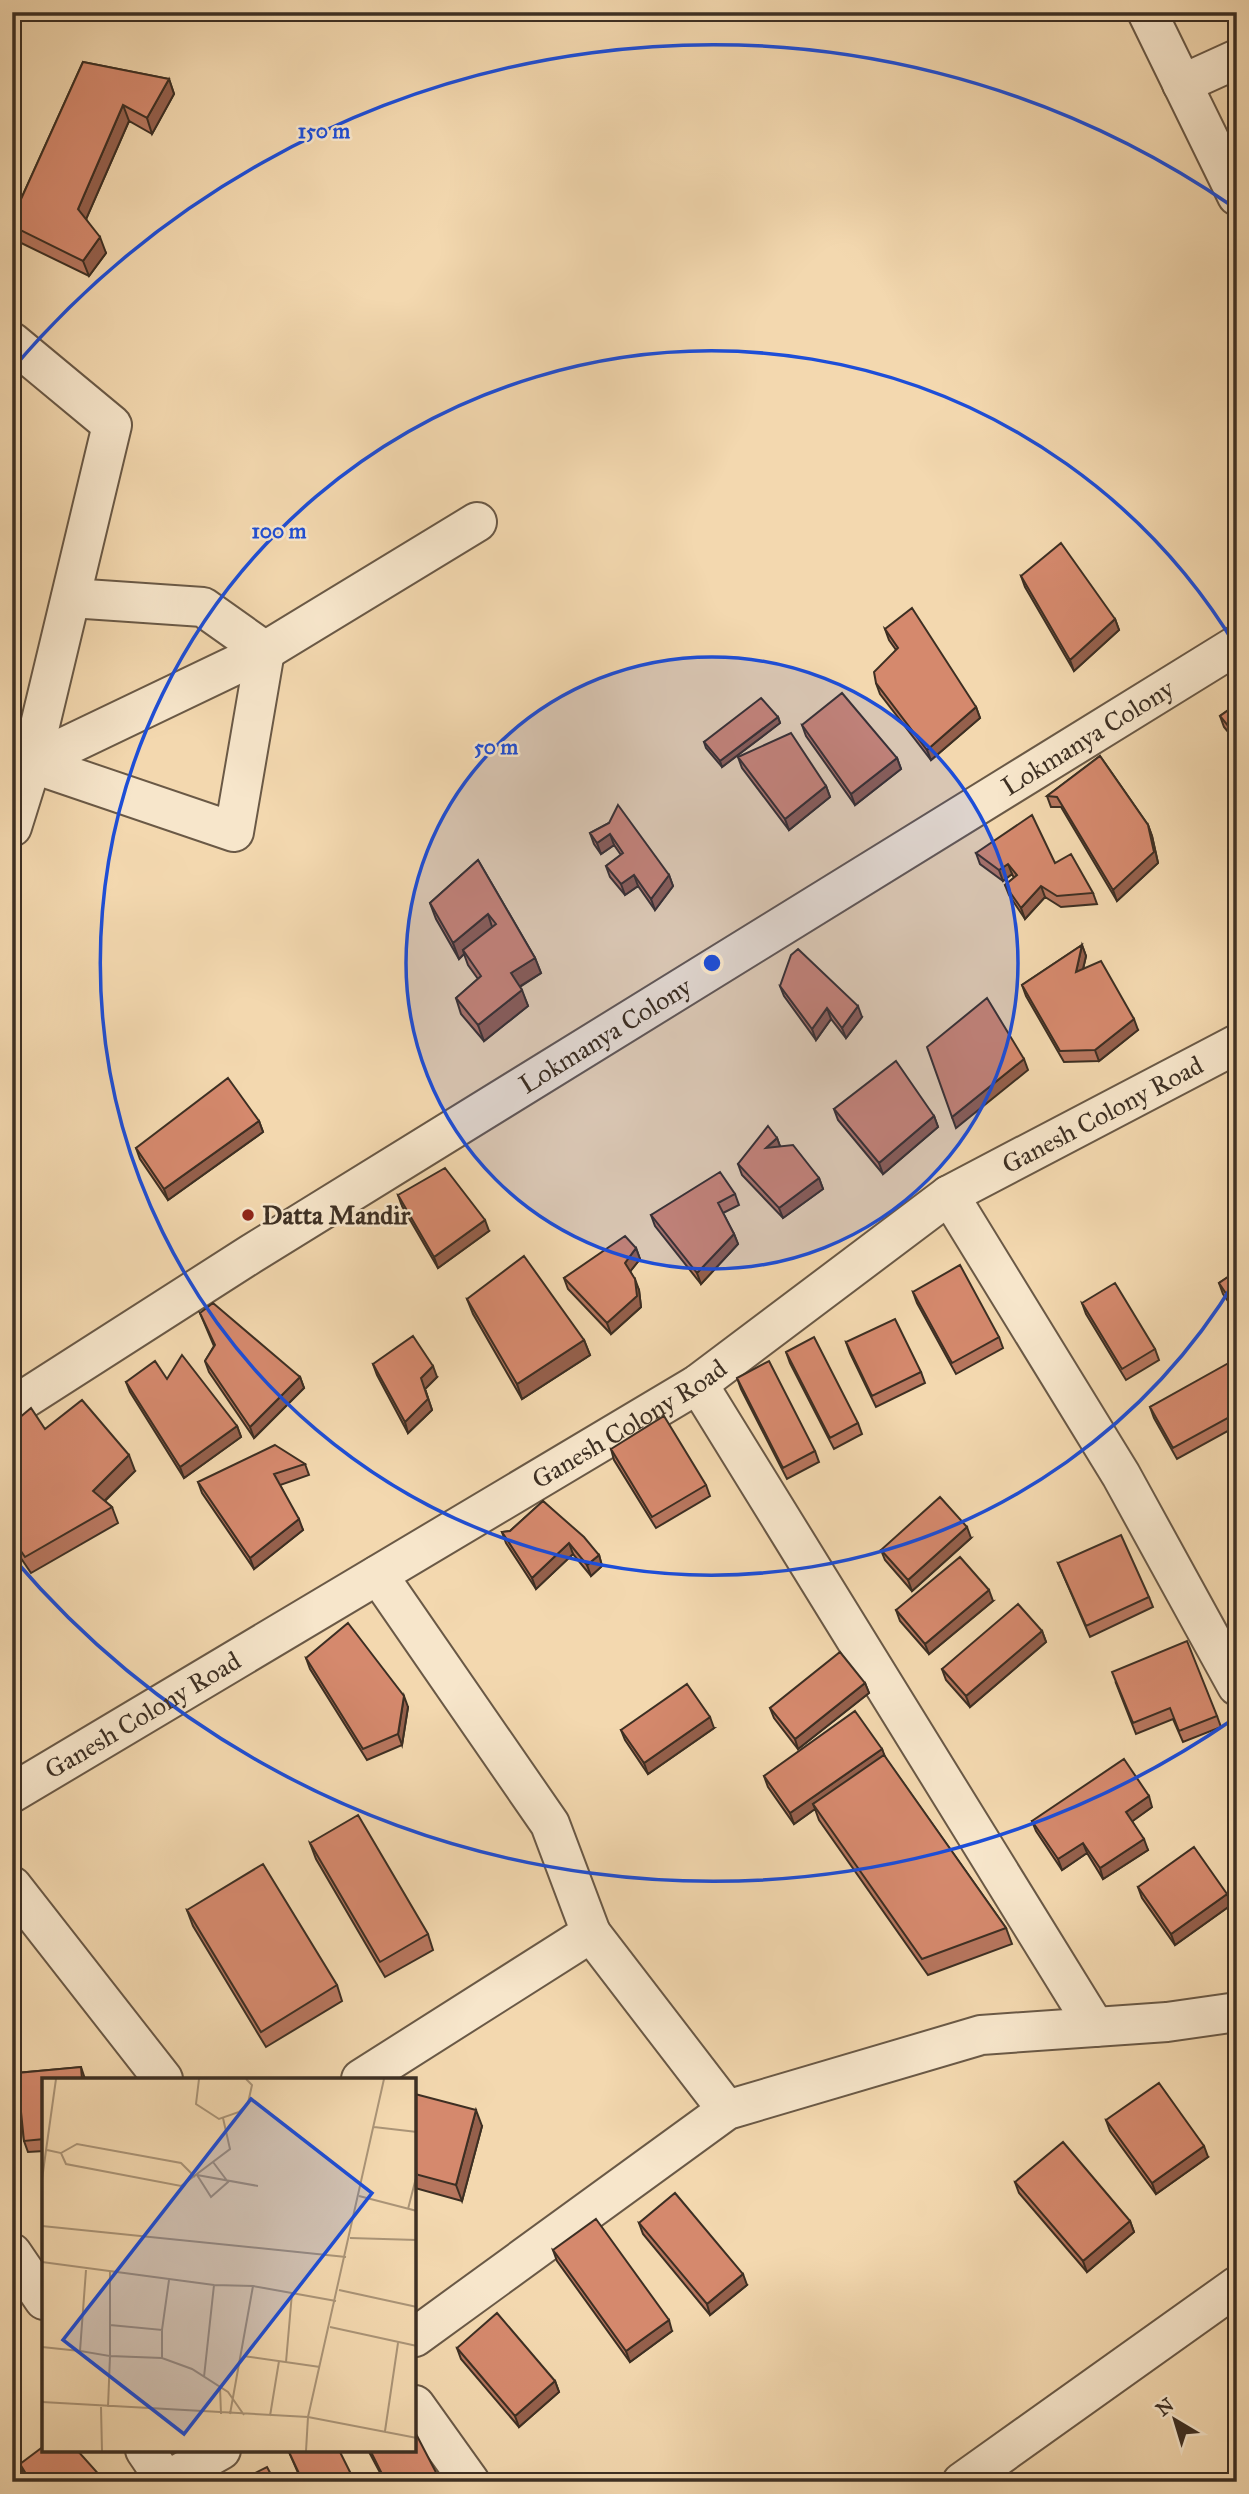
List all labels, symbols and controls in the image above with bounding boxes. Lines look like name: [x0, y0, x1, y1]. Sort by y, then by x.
text: 150 m: [298, 118, 350, 144]
text: 100 m: [252, 518, 307, 544]
street label: Lokmanya Colony: [996, 672, 1180, 803]
text: 50 m: [474, 734, 518, 760]
centre of rings: [700, 951, 724, 975]
street label: Lokmanya Colony: [513, 970, 698, 1101]
street label: Ganesh Colony Road: [996, 1049, 1208, 1180]
place label: Datta Mandir: [262, 1199, 412, 1231]
marker: Datta Mandir: [240, 1207, 256, 1223]
street label: Ganesh Colony Road: [526, 1352, 733, 1496]
street label: Ganesh Colony Road: [39, 1644, 246, 1786]
inset map: [42, 2078, 416, 2452]
north arrow: [1140, 2386, 1210, 2456]
text: N: [1151, 2393, 1178, 2421]

